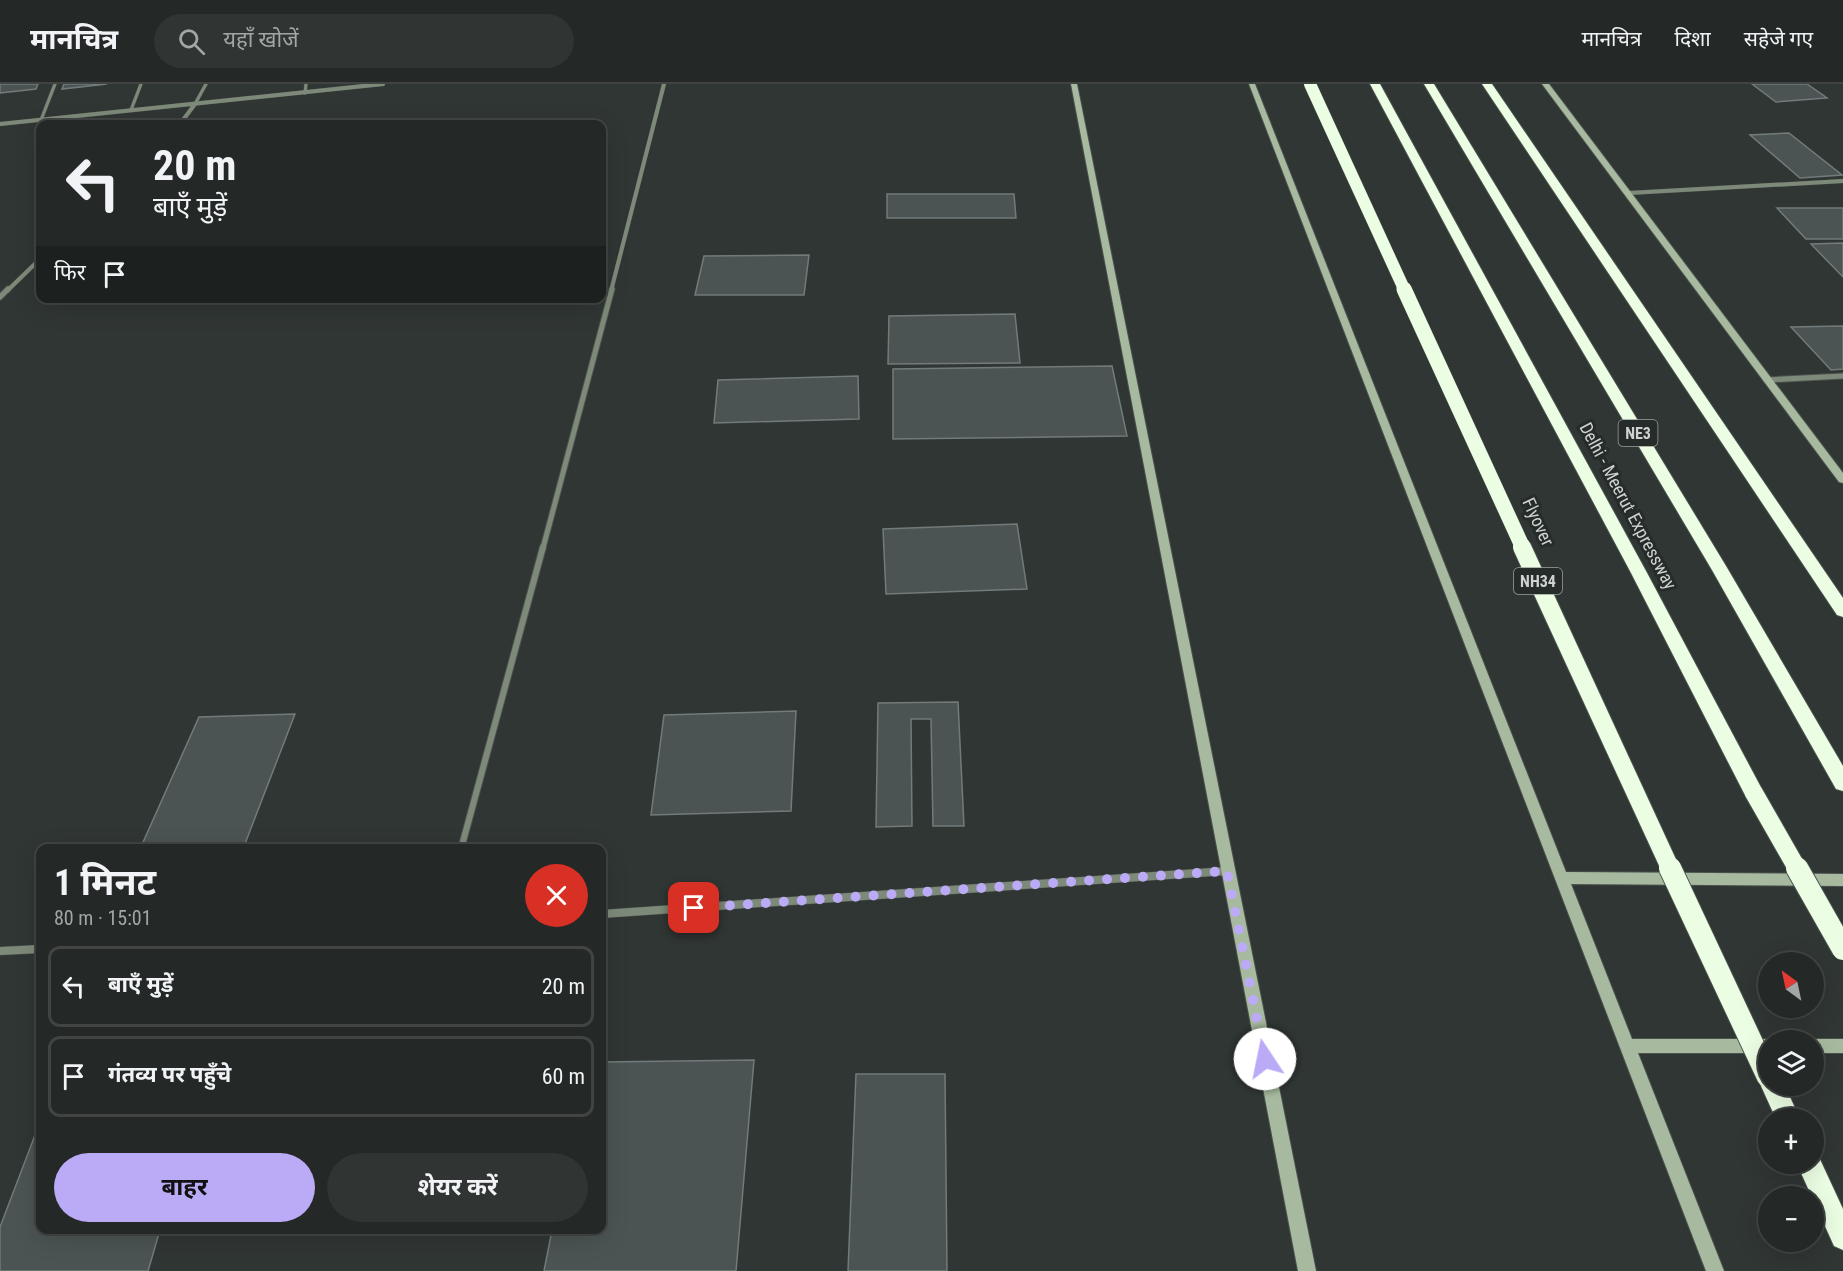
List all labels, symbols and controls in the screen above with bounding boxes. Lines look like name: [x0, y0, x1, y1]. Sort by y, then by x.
search box: [154, 14, 574, 68]
text: मानचित्र: [30, 23, 118, 56]
icon: search: [175, 25, 208, 58]
text: यहाँ खोजें: [223, 27, 298, 52]
text: मानचित्र: [1581, 27, 1642, 51]
text: दिशा: [1675, 27, 1711, 51]
text: सहेजे गए: [1744, 27, 1813, 51]
text: 20 m: [153, 141, 236, 190]
icon: left: [54, 144, 132, 222]
text: बाएँ मुड़ें: [153, 191, 227, 223]
icon: arrive: [98, 258, 131, 291]
text: फिर: [54, 260, 86, 285]
street label: Delhi - Meerut Expressway: [1575, 419, 1682, 593]
road number: NE3: [1618, 420, 1658, 446]
street label: Flyover: [1518, 494, 1559, 550]
road number: NH34: [1514, 568, 1562, 594]
text: 1 मिनट: [54, 862, 156, 904]
button: close: [525, 864, 588, 927]
pin: [668, 882, 719, 933]
icon: arrive: [677, 891, 710, 924]
text: 80 m · 15:01: [54, 906, 152, 930]
north arrow: [1758, 952, 1824, 1018]
map controls: [1758, 952, 1824, 1252]
icon: left: [57, 970, 90, 1003]
text: बाएँ मुड़ें: [108, 972, 173, 997]
text: 20 m: [542, 974, 585, 999]
position arrow: [1233, 1027, 1297, 1091]
button: layers: [1758, 1030, 1824, 1096]
icon: arrive: [57, 1060, 90, 1093]
text: गंतव्य पर पहुँचे: [108, 1062, 231, 1087]
text: 60 m: [542, 1064, 585, 1089]
button: +: [1758, 1108, 1824, 1174]
button: बाहर: [54, 1153, 315, 1222]
button: शेयर करें: [327, 1153, 588, 1222]
button: −: [1758, 1186, 1824, 1252]

